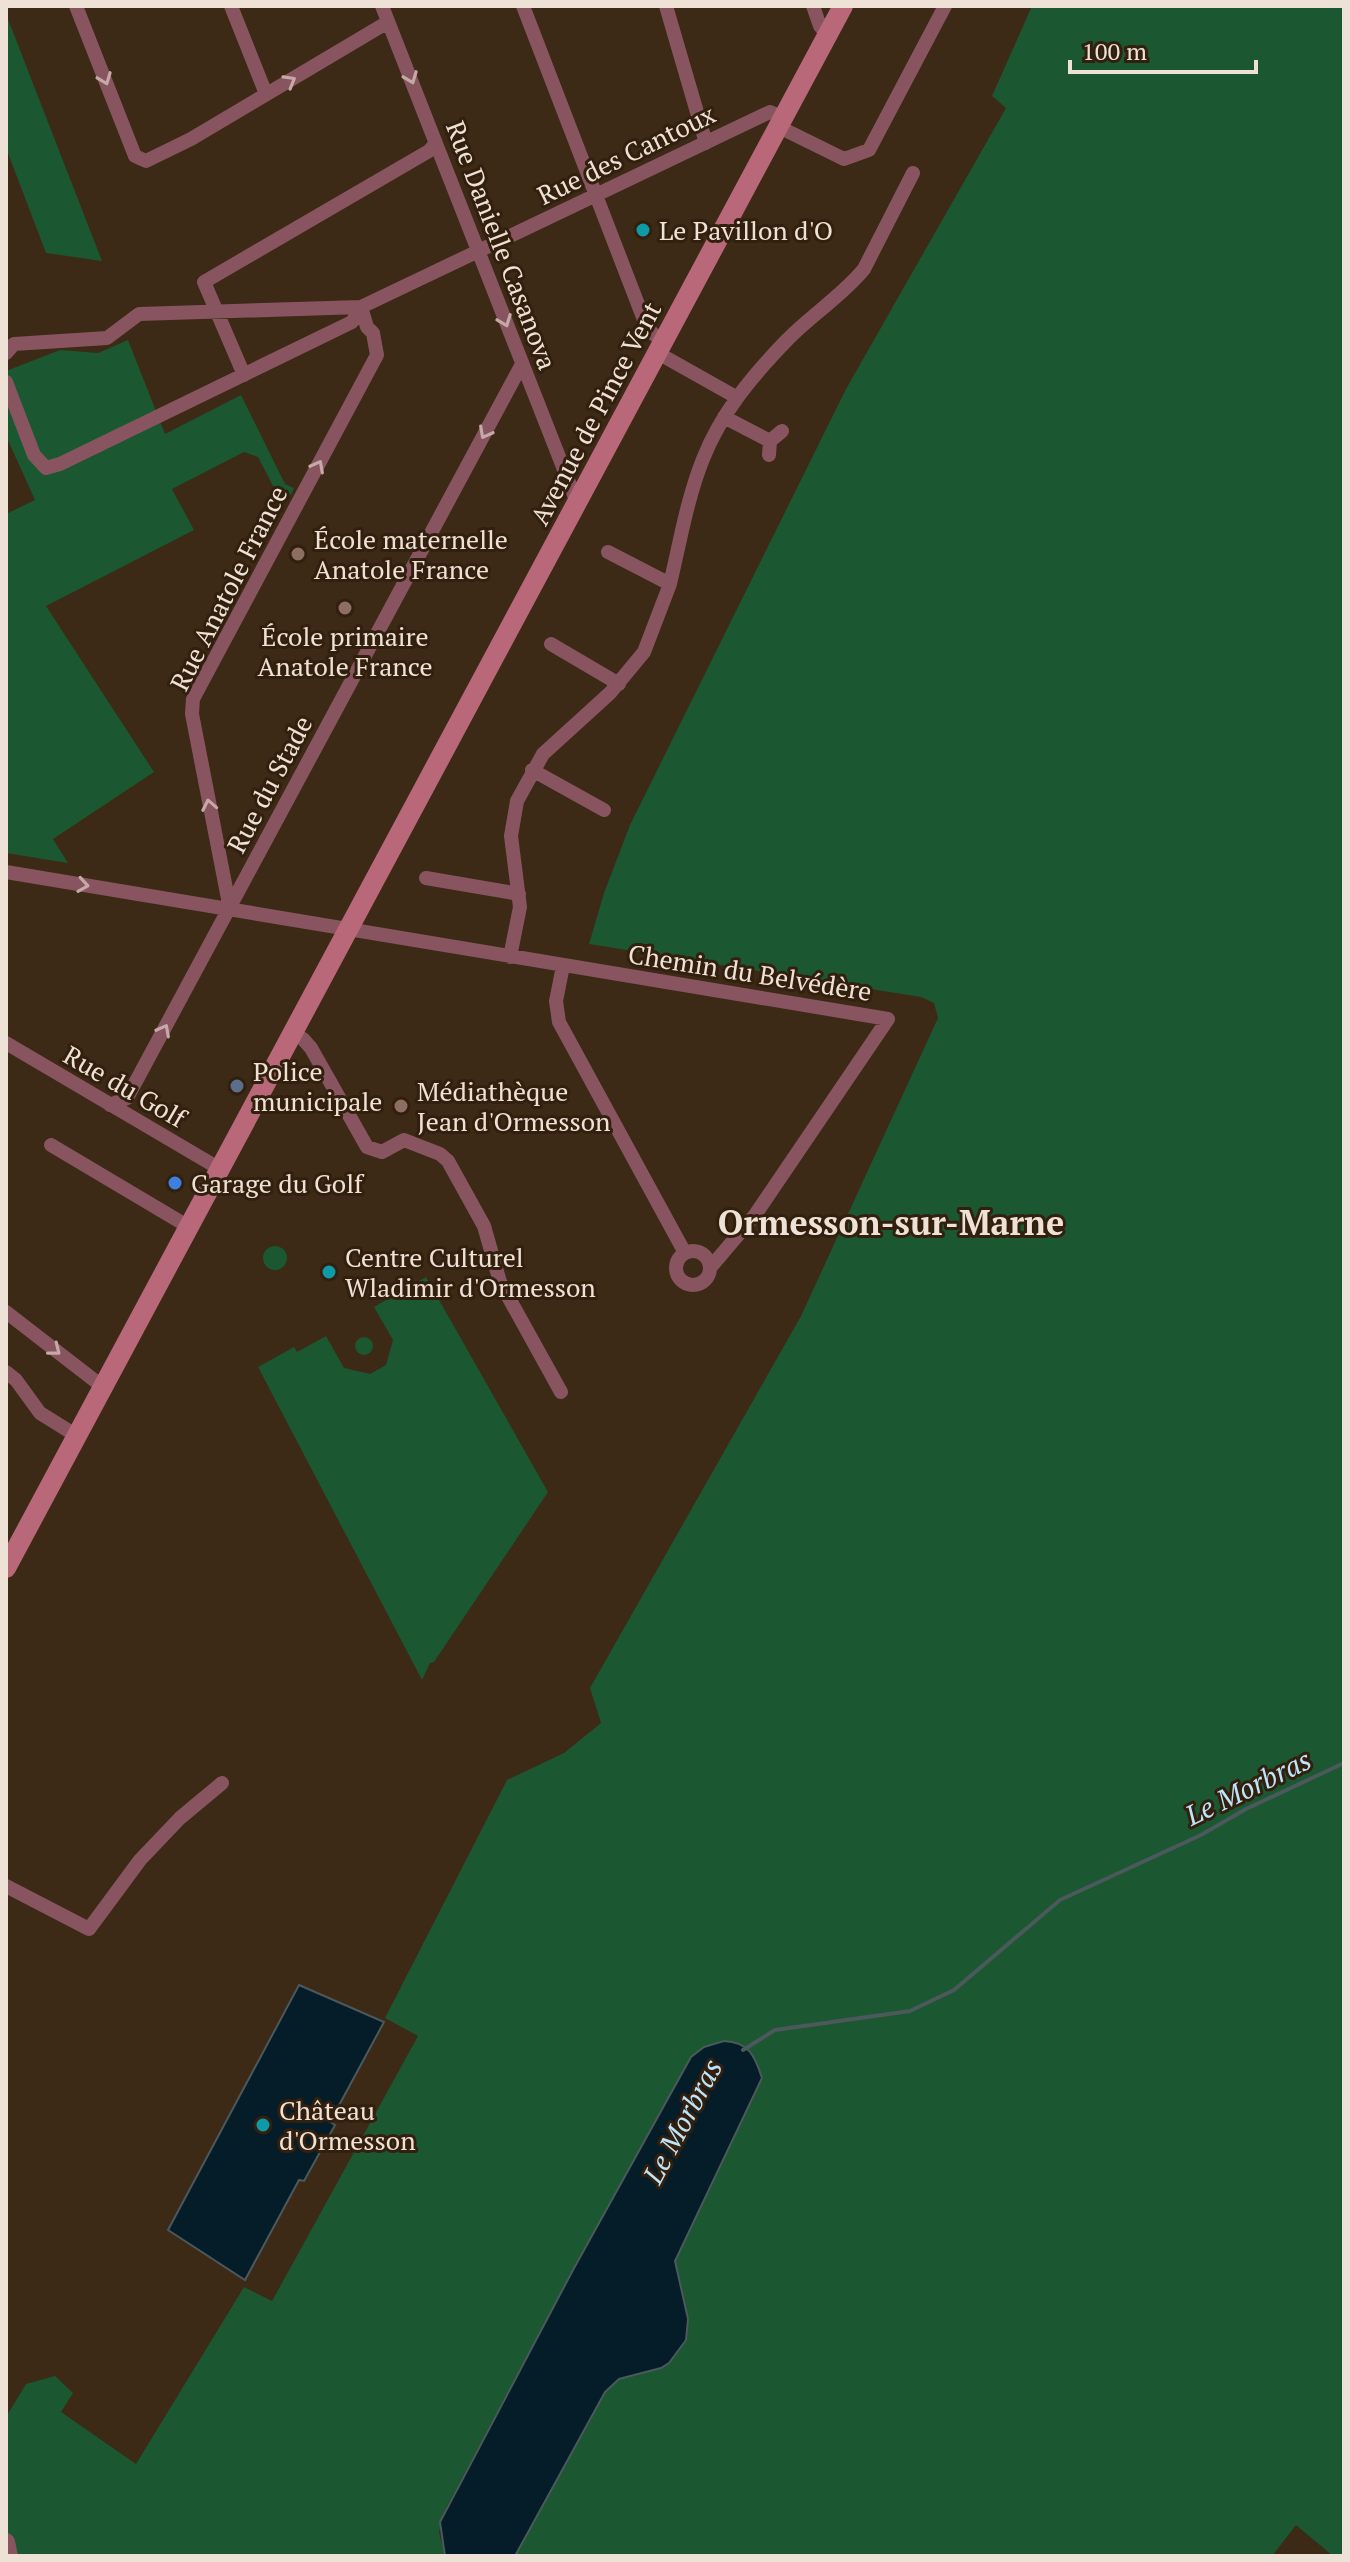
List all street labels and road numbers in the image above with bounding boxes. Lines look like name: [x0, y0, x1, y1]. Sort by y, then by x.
street label: Rue des Cantoux: [531, 96, 721, 212]
street label: Rue Danielle Casanova: [439, 116, 565, 374]
street label: Avenue de Pince Vent: [522, 295, 668, 530]
street label: Rue Anatole France: [162, 480, 294, 696]
street label: Rue du Stade: [219, 709, 319, 859]
street label: Chemin du Belvédère: [626, 936, 874, 1008]
street label: Rue du Golf: [58, 1037, 194, 1136]

